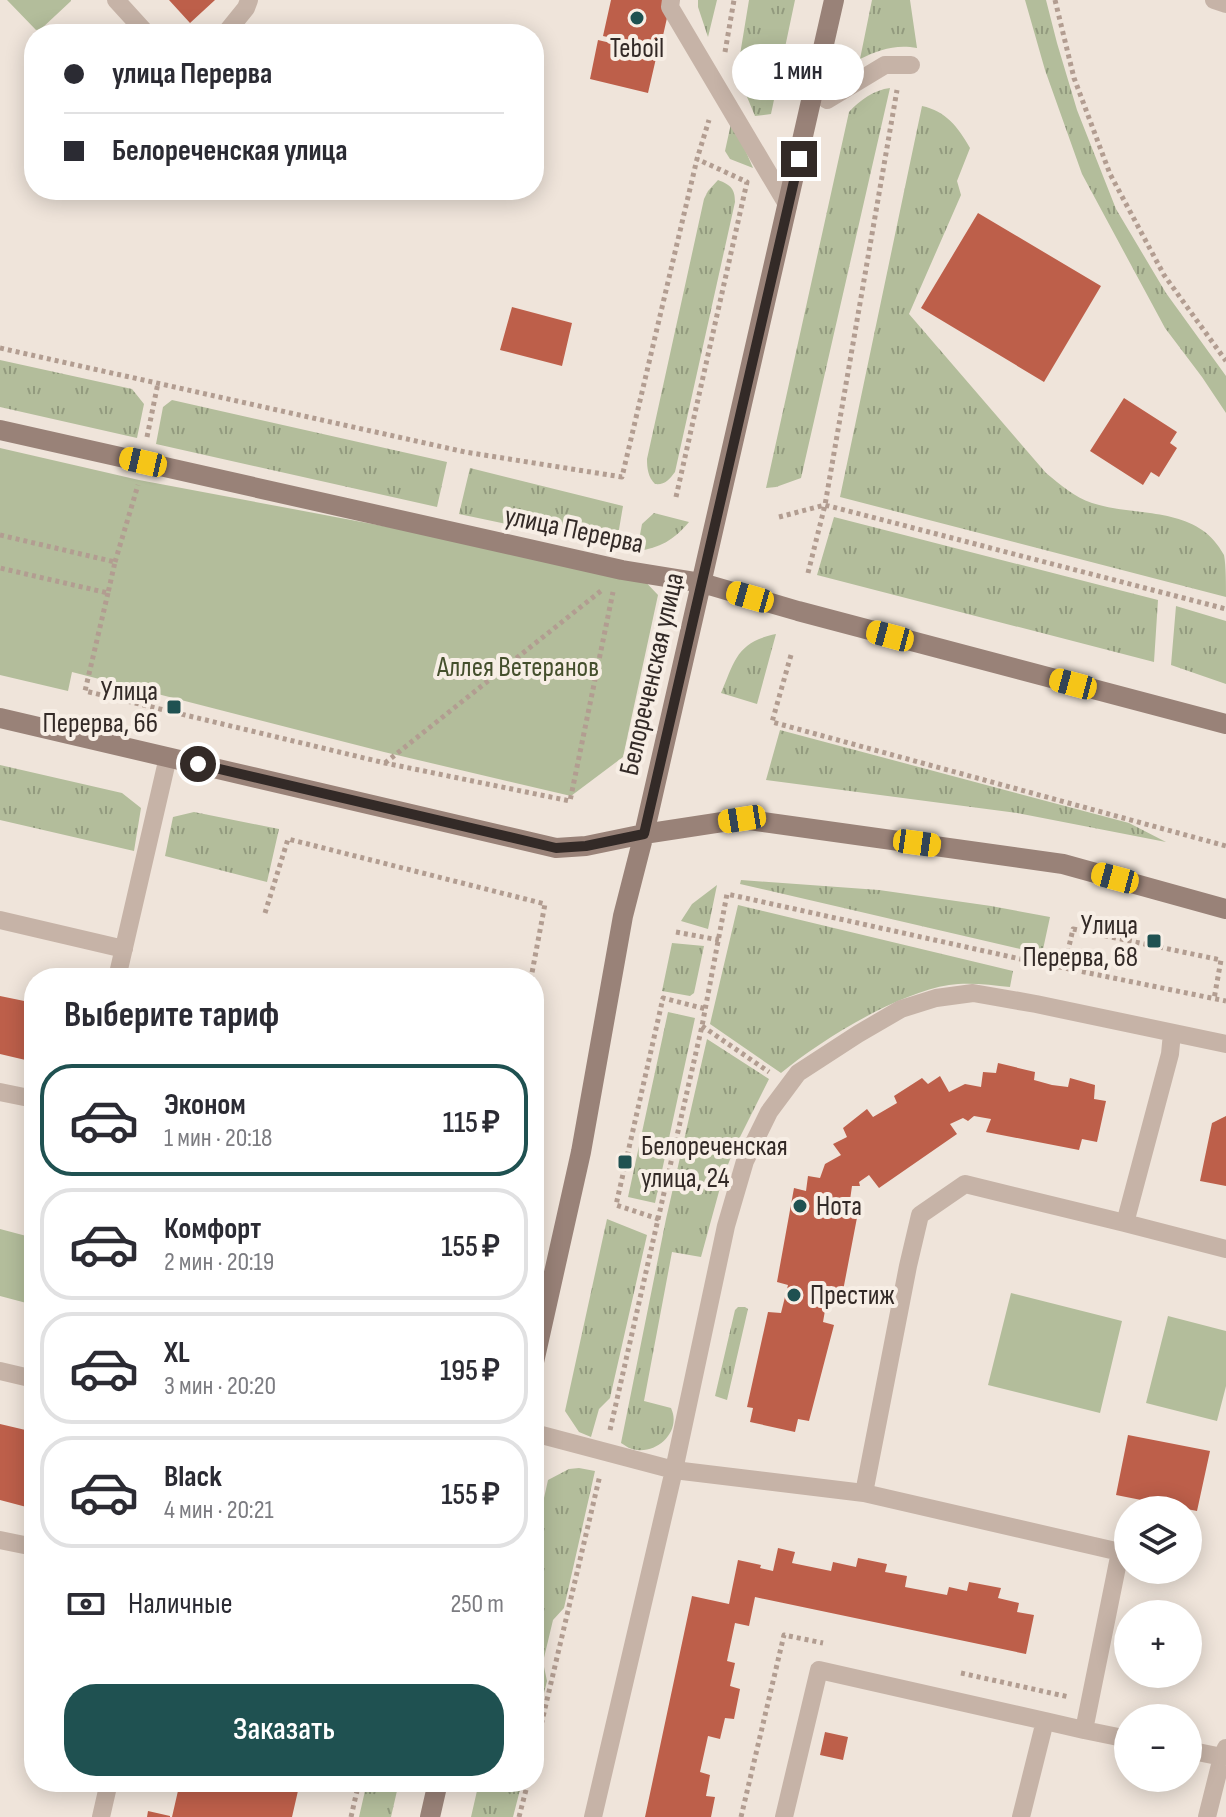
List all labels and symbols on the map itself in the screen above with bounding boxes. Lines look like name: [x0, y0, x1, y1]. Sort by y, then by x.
marker: Teboil: [628, 9, 646, 27]
place label: Teboil: [610, 32, 664, 65]
callout: 1 мин: [733, 43, 865, 99]
route end: [781, 141, 817, 177]
car: [117, 445, 169, 479]
street label: улица Перерва: [501, 499, 647, 561]
street label: Белореченская улица: [613, 570, 691, 778]
car: [724, 579, 776, 615]
car: [864, 618, 916, 654]
park label: Аллея Ветеранов: [436, 651, 599, 684]
car: [1047, 666, 1099, 702]
place label: Улица Перерва, 66: [42, 675, 158, 740]
marker: Улица Перерва, 66: [165, 698, 183, 716]
route start: [180, 746, 216, 782]
car: [716, 803, 768, 835]
car: [892, 828, 942, 858]
car: [1089, 860, 1141, 896]
place label: Улица Перерва, 68: [1022, 909, 1138, 974]
marker: Улица Перерва, 68: [1145, 932, 1163, 950]
place label: Белореченская улица, 24: [641, 1130, 788, 1195]
marker: Белореченская улица, 24: [616, 1153, 634, 1171]
place label: Нота: [816, 1190, 862, 1223]
marker: Нота: [791, 1197, 809, 1215]
place label: Престиж: [810, 1279, 895, 1312]
marker: Престиж: [785, 1286, 803, 1304]

